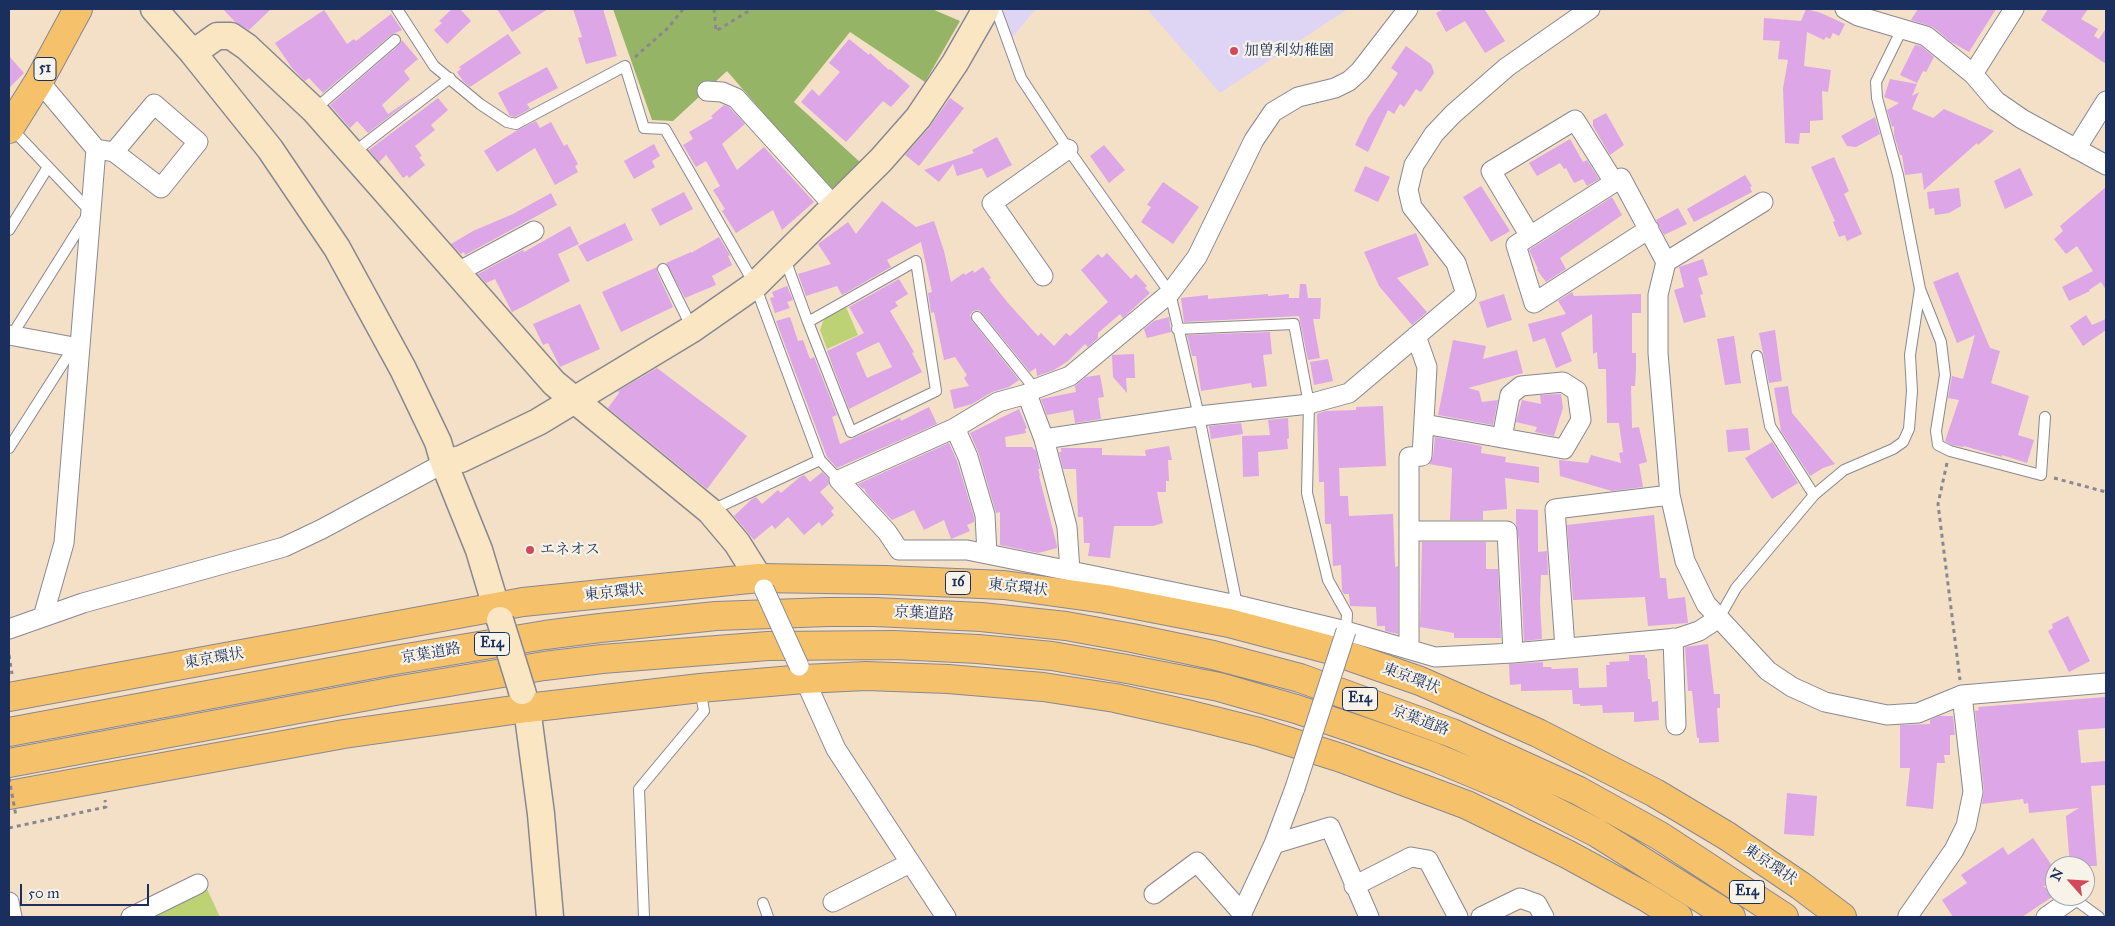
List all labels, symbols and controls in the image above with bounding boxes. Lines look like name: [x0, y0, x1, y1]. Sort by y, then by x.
place label: 加曽利幼稚園: [1244, 42, 1334, 60]
marker: 加曽利幼稚園: [1228, 45, 1240, 57]
road number: 51: [34, 58, 56, 80]
place label: エネオス: [540, 541, 600, 559]
marker: エネオス: [524, 544, 536, 556]
road number: 16: [946, 572, 970, 594]
street label: 東京環状: [987, 576, 1049, 600]
street label: 東京環状: [583, 581, 645, 605]
street label: 京葉道路: [894, 603, 954, 625]
road number: E14: [474, 633, 510, 656]
street label: 京葉道路: [400, 640, 462, 668]
street label: 東京環状: [183, 645, 245, 673]
street label: 東京環状: [1380, 660, 1442, 698]
road number: E14: [1342, 688, 1378, 711]
street label: 京葉道路: [1389, 702, 1451, 740]
street label: 東京環状: [1740, 841, 1800, 889]
north arrow: [2045, 856, 2095, 906]
text: N: [2047, 866, 2067, 884]
scale bar: [22, 874, 151, 906]
road number: E14: [1730, 880, 1764, 904]
text: 50 m: [28, 884, 60, 902]

